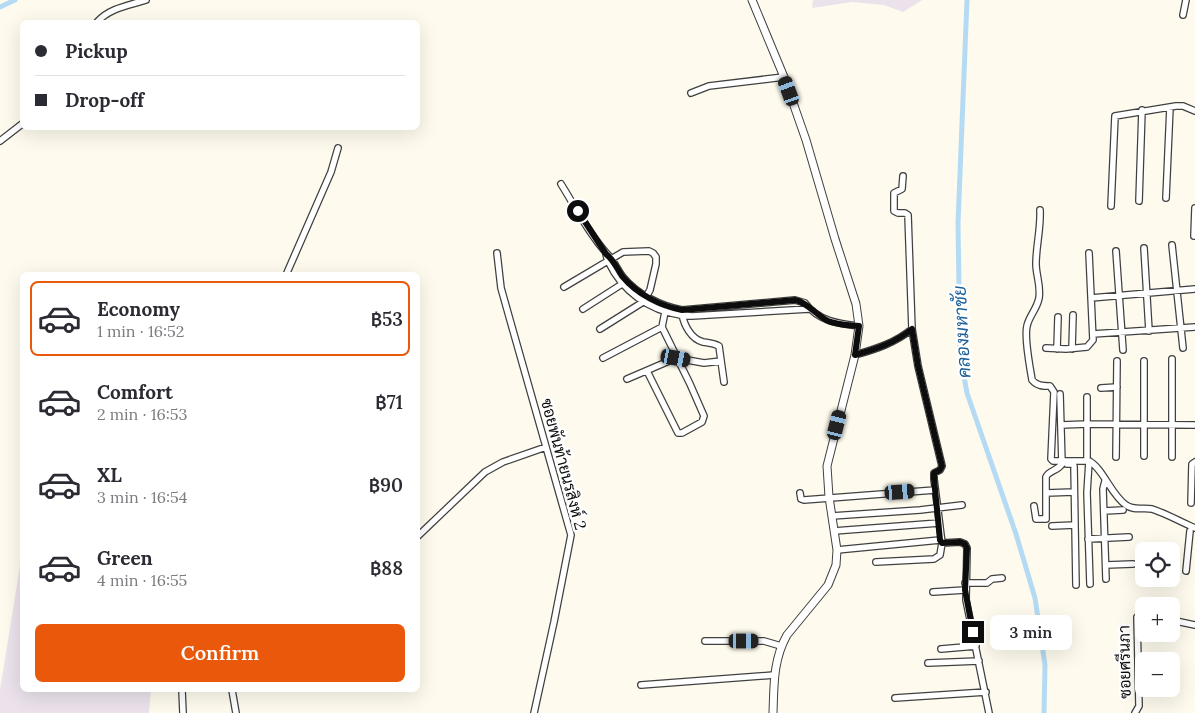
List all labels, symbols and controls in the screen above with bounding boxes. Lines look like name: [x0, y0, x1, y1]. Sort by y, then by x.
text: Pickup: [65, 39, 128, 63]
car: [776, 74, 801, 108]
text: Drop-off: [65, 88, 144, 112]
route start: [567, 200, 589, 222]
water label: คลองมหาชัย: [948, 285, 975, 379]
icon: car: [37, 296, 82, 341]
text: Economy: [97, 297, 180, 321]
text: ฿53: [371, 307, 403, 331]
text: 1 min · 16:52: [97, 321, 184, 341]
car: [659, 348, 692, 368]
icon: car: [37, 379, 82, 424]
text: Comfort: [97, 380, 173, 404]
text: ฿71: [375, 390, 403, 414]
street label: ซอยพันท้ายนรสิงห์ 2: [537, 396, 593, 532]
text: 2 min · 16:53: [97, 404, 187, 424]
car: [826, 409, 847, 441]
icon: car: [37, 462, 82, 507]
text: XL: [97, 463, 122, 487]
text: ฿90: [369, 473, 403, 497]
car: [884, 483, 915, 501]
text: 3 min · 16:54: [97, 487, 188, 507]
map controls: [1135, 542, 1180, 697]
button: locate: [1135, 542, 1180, 587]
icon: car: [37, 545, 82, 590]
text: Green: [97, 546, 153, 570]
text: ฿88: [370, 556, 403, 580]
text: 4 min · 16:55: [97, 570, 187, 590]
button: +: [1135, 597, 1180, 642]
callout: 3 min: [990, 614, 1073, 650]
route end: [962, 621, 984, 643]
text: 3 min: [1010, 622, 1052, 642]
button: Confirm: [35, 624, 405, 682]
street label: ซอยศรีนภา: [1112, 625, 1135, 699]
car: [729, 634, 759, 649]
button: −: [1135, 652, 1180, 697]

